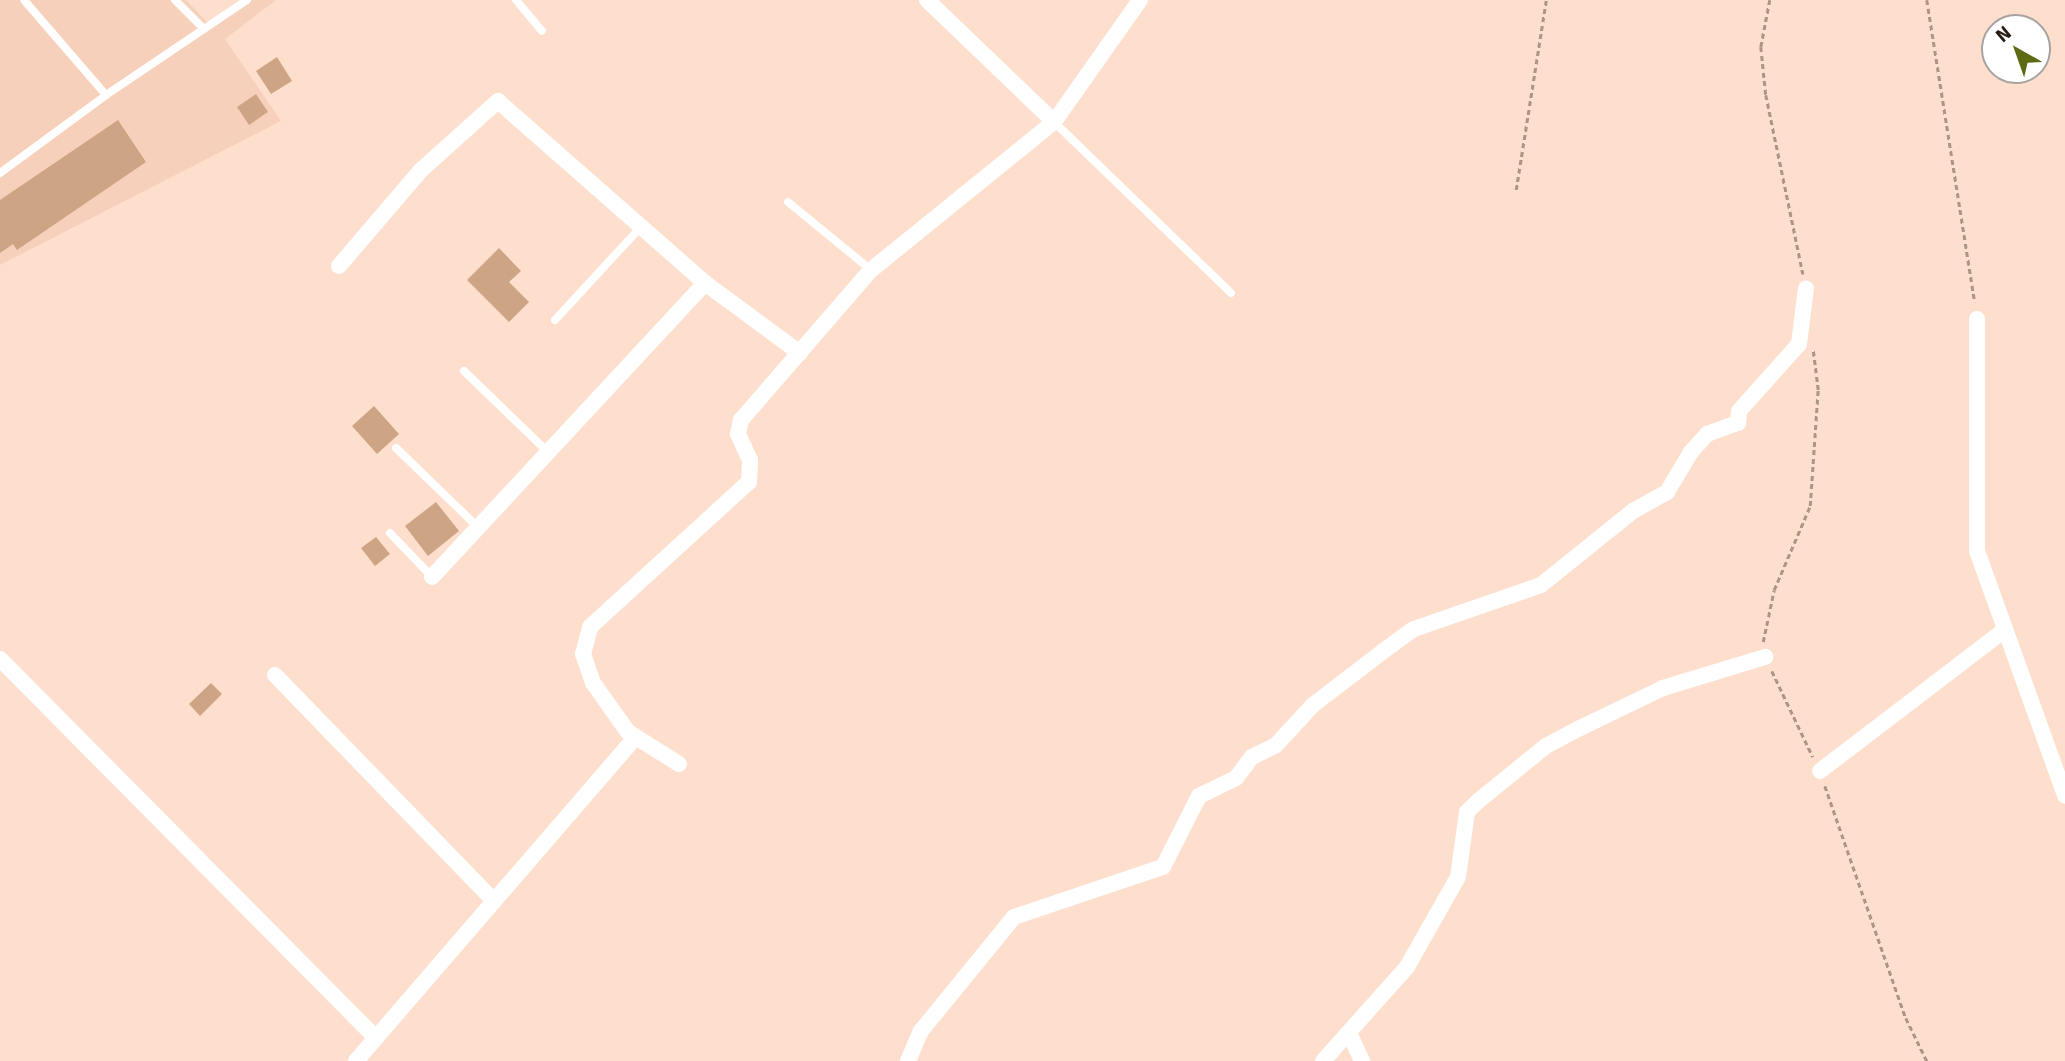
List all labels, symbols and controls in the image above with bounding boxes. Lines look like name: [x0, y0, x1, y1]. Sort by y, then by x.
north arrow: [1981, 14, 2051, 84]
text: N: [1991, 21, 2017, 48]

